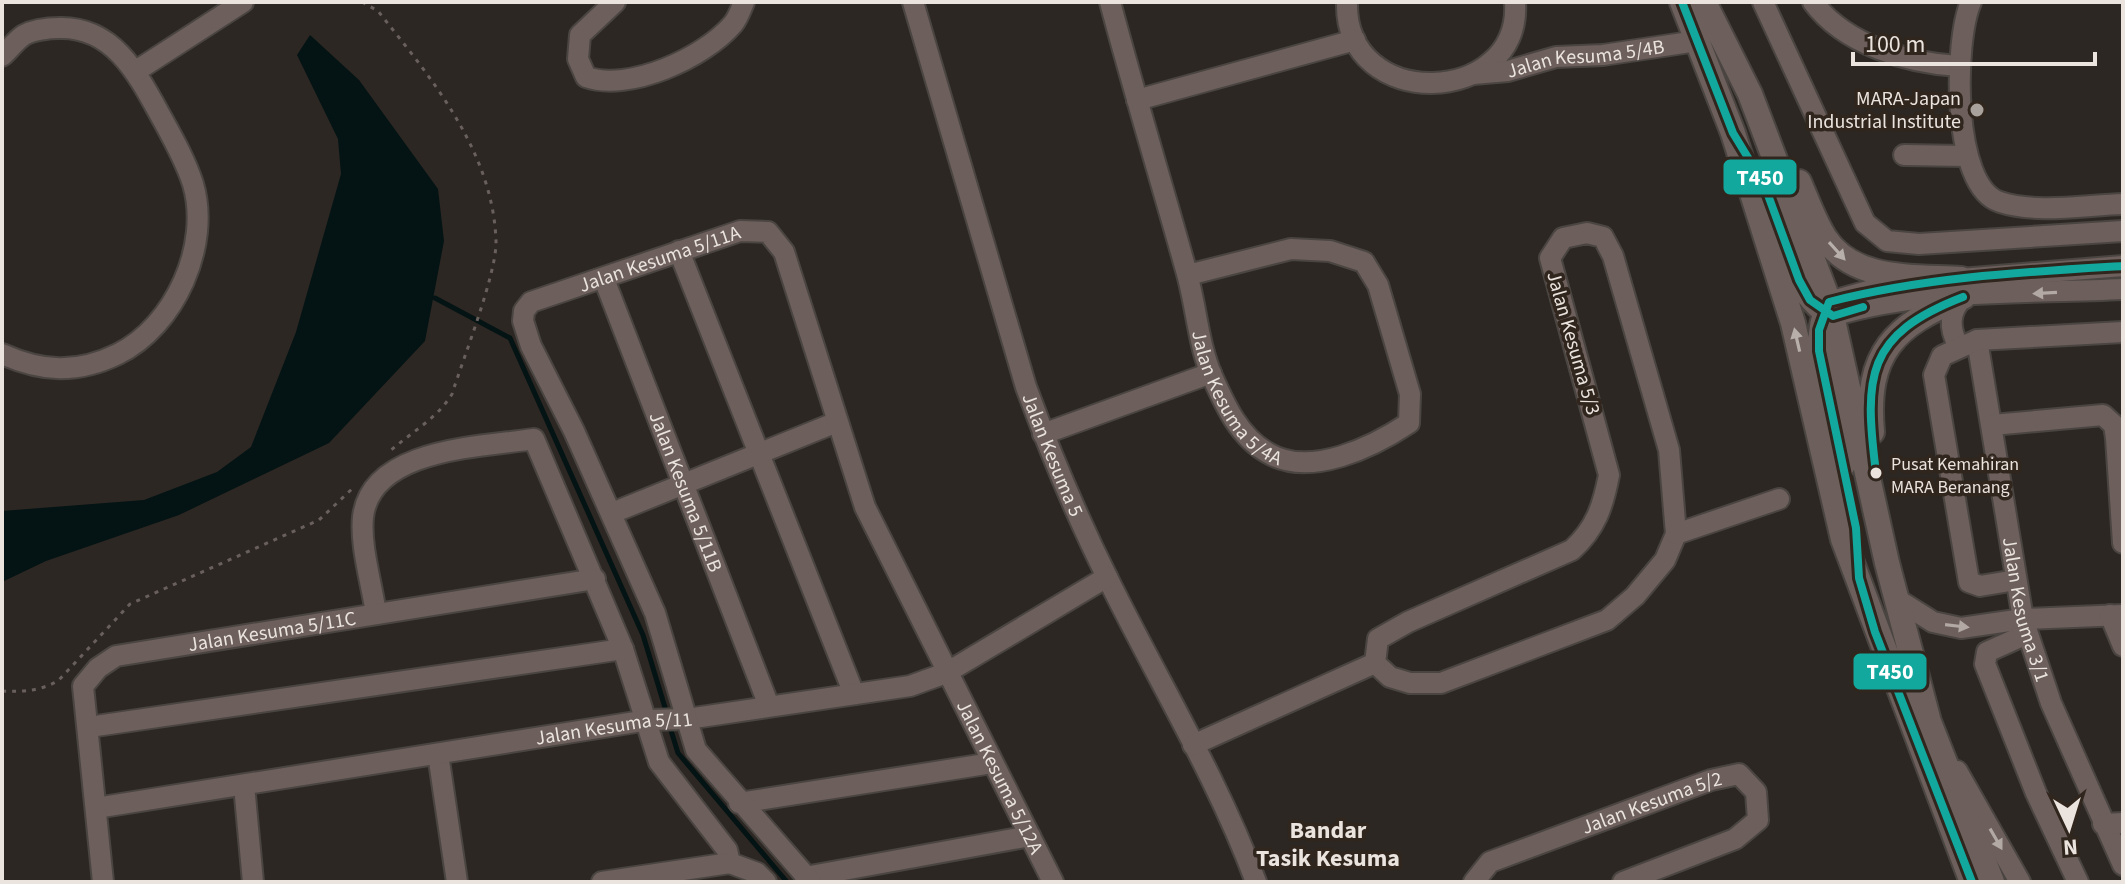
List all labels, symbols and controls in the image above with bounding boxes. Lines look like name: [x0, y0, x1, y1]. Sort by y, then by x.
scale bar: [1853, 16, 2095, 66]
text: 100 m: [1865, 27, 1925, 62]
street label: Jalan Kesuma 5/4B: [1503, 33, 1666, 86]
place label: MARA-Japan Industrial Institute: [1807, 85, 1961, 136]
marker: MARA-Japan Industrial Institute: [1968, 101, 1986, 119]
line badge: T450: [1722, 158, 1798, 196]
text: T450: [1736, 162, 1784, 194]
street label: Jalan Kesuma 5/11A: [575, 219, 744, 300]
one-way arrow: [1827, 241, 1845, 260]
street label: Jalan Kesuma 5/3: [1539, 268, 1607, 418]
one-way arrow: [2032, 287, 2057, 300]
street label: Jalan Kesuma 5/4A: [1184, 328, 1286, 473]
one-way arrow: [1790, 328, 1803, 353]
street label: Jalan Kesuma 5: [1014, 389, 1090, 521]
street label: Jalan Kesuma 5/11B: [642, 408, 729, 576]
place label: Pusat Kemahiran MARA Beranang: [1891, 452, 2019, 500]
marker: Pusat Kemahiran MARA Beranang: [1868, 465, 1884, 481]
street label: Jalan Kesuma 3/1: [1995, 535, 2056, 686]
street label: Jalan Kesuma 5/11C: [186, 605, 358, 659]
one-way arrow: [1945, 619, 1970, 632]
line badge: T450: [1852, 652, 1928, 691]
text: T450: [1866, 656, 1914, 688]
street label: Jalan Kesuma 5/12A: [949, 696, 1050, 859]
street label: Jalan Kesuma 5/11: [533, 705, 694, 753]
street label: Jalan Kesuma 5/2: [1578, 765, 1725, 842]
north arrow: [2029, 788, 2109, 868]
district label: Bandar Tasik Kesuma: [1256, 813, 1400, 876]
one-way arrow: [1989, 828, 2003, 850]
text: N: [2062, 830, 2079, 863]

